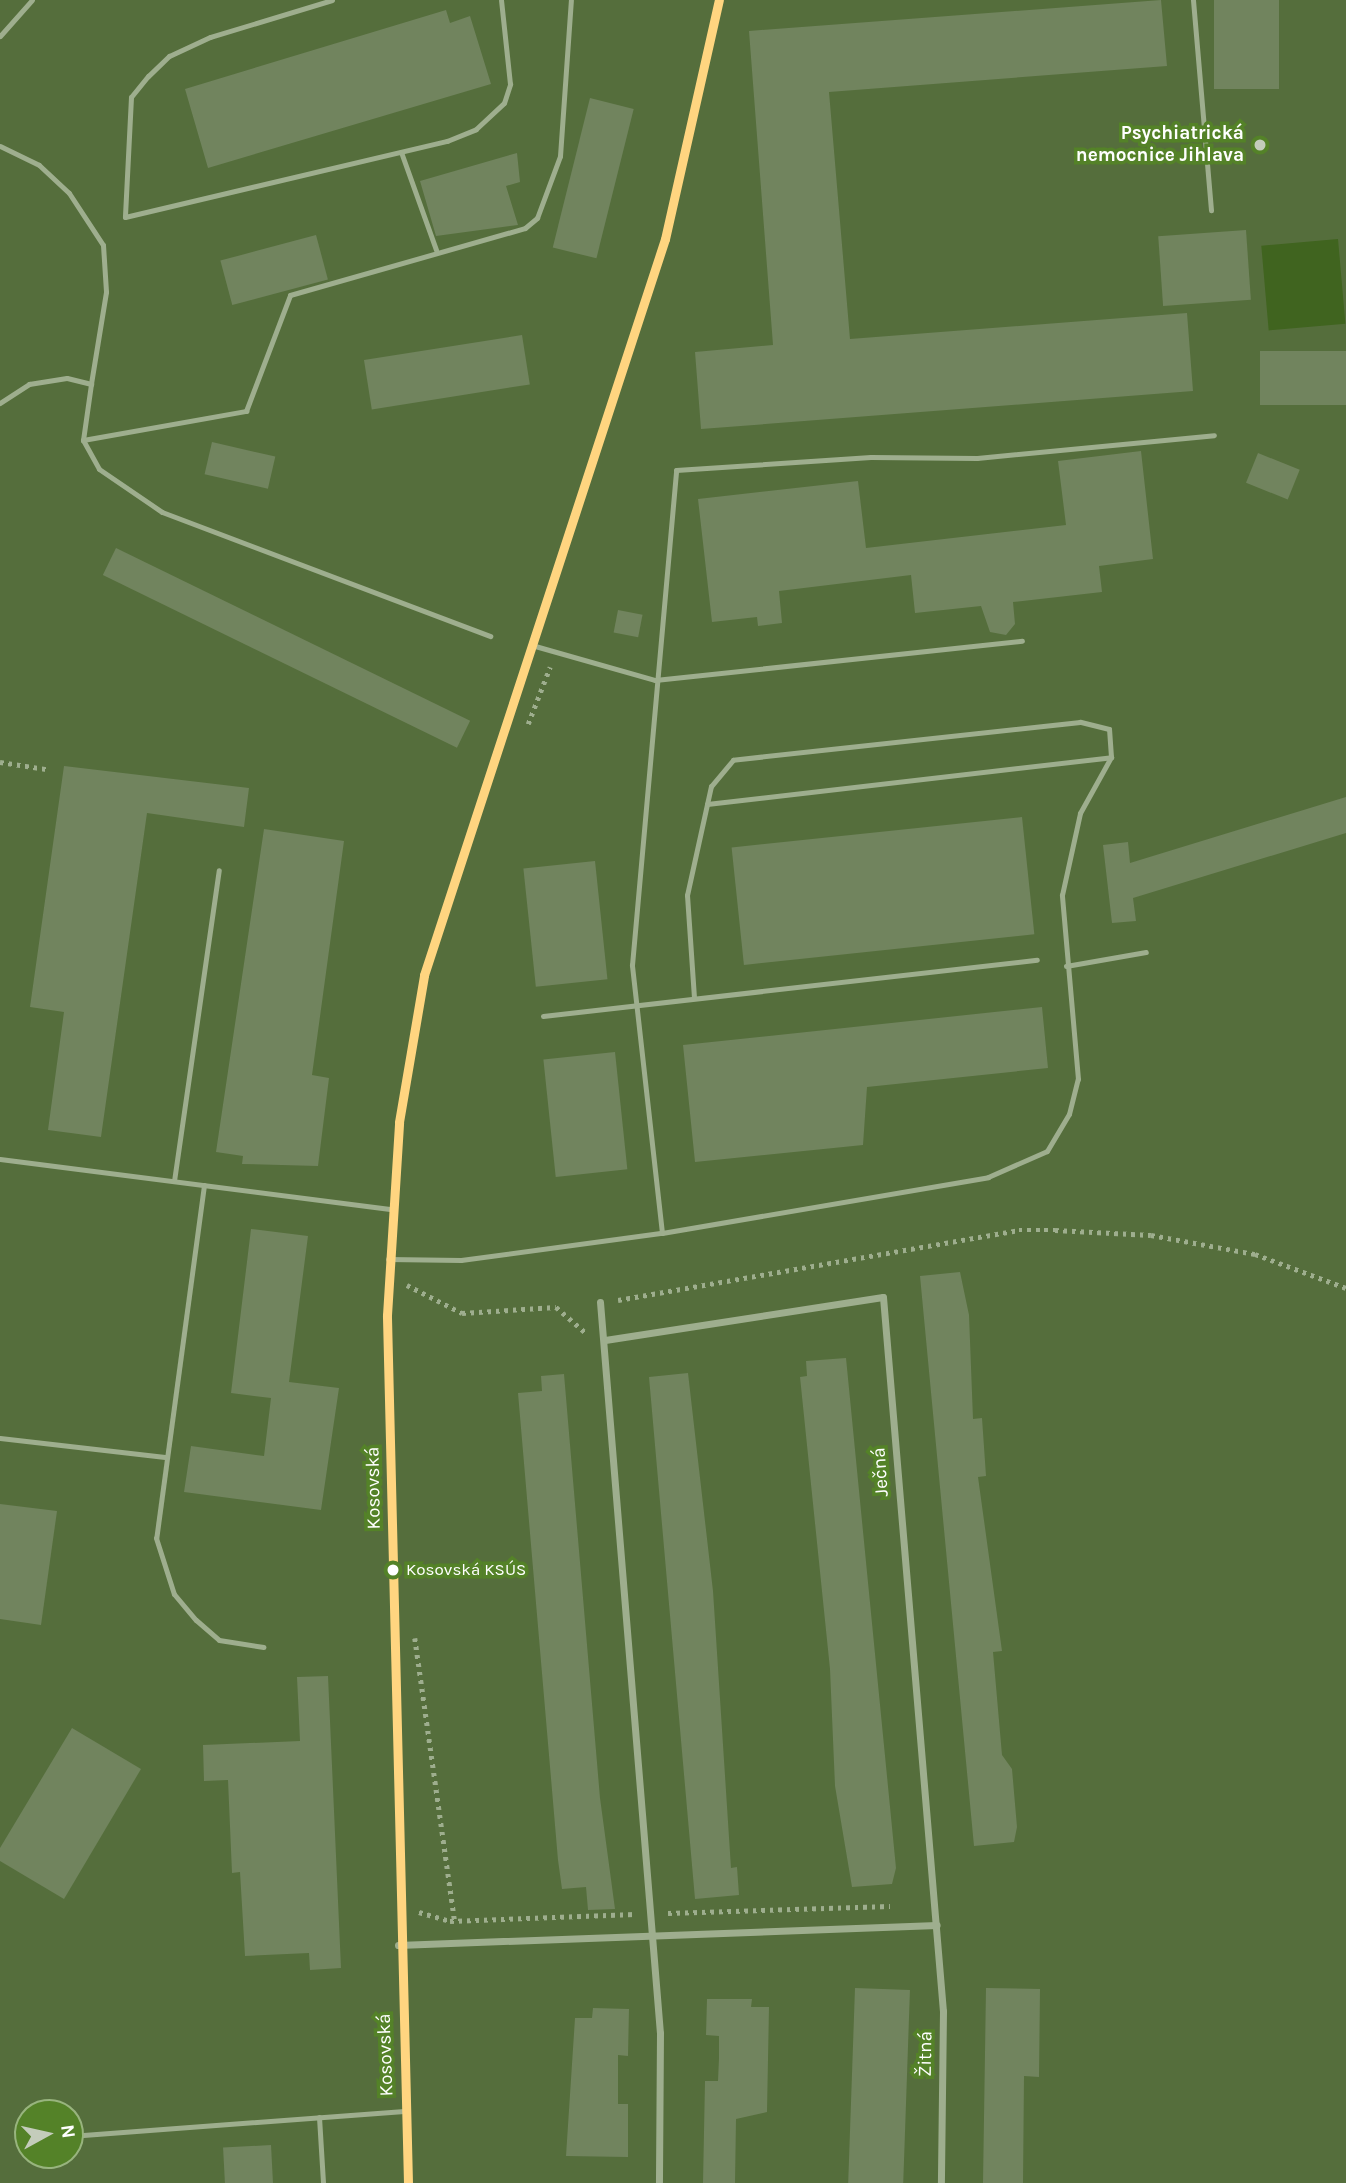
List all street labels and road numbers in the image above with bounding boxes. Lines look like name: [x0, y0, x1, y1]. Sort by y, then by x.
street label: Kosovská: [362, 1446, 386, 1530]
street label: Ječná: [868, 1447, 894, 1497]
street label: Kosovská: [373, 2013, 399, 2097]
street label: Žitná: [914, 2031, 938, 2077]

